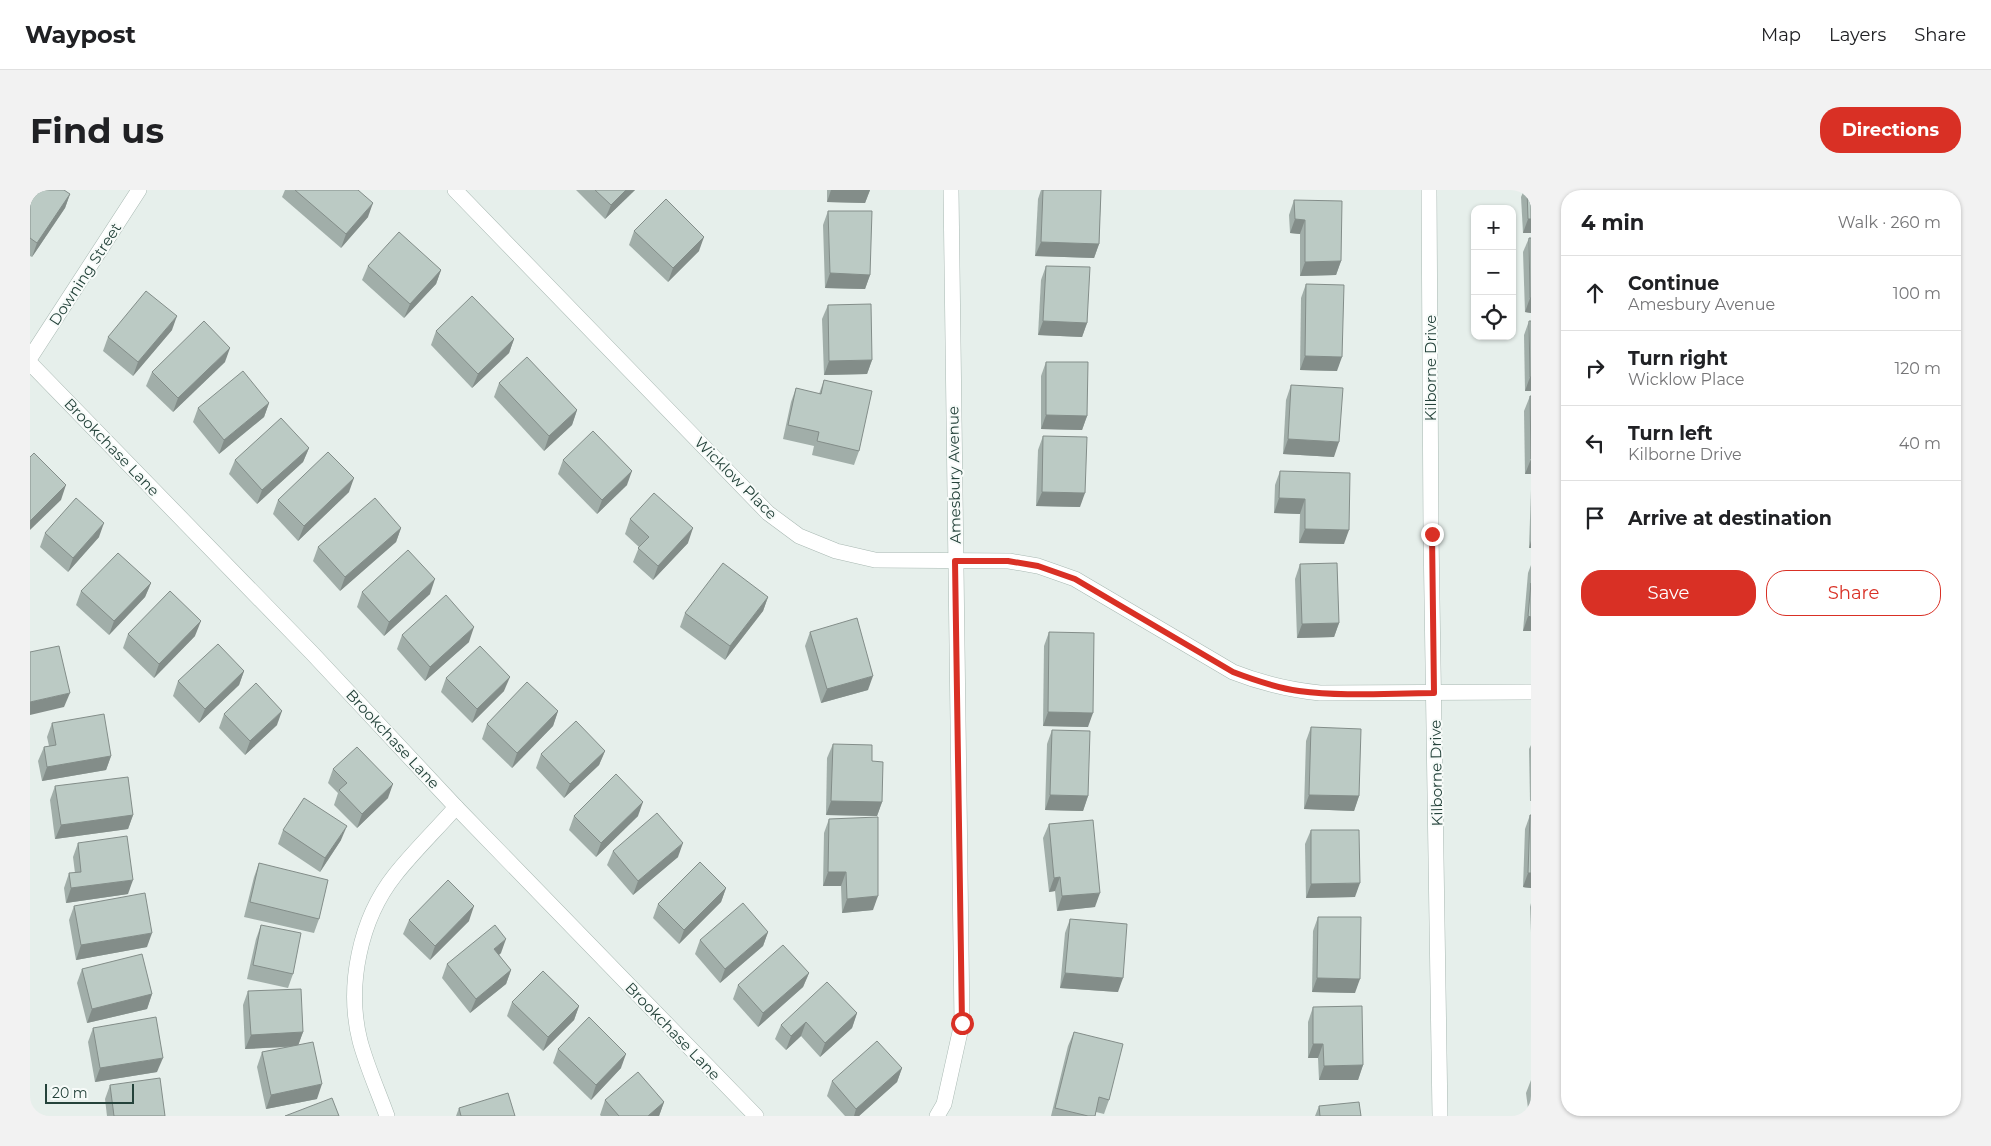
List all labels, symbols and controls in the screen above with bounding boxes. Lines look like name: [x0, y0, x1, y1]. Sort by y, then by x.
text: Waypost: [25, 20, 136, 49]
text: Map: [1761, 24, 1801, 46]
text: Layers: [1829, 24, 1886, 46]
text: Share: [1914, 24, 1966, 46]
button: Directions: [1820, 107, 1961, 153]
text: Find us: [30, 109, 164, 152]
map controls: [1471, 205, 1516, 340]
button: +: [1471, 205, 1516, 250]
text: 4 min: [1581, 210, 1644, 235]
text: Walk · 260 m: [1838, 213, 1941, 232]
street label: Downing Street: [45, 219, 125, 329]
button: −: [1471, 250, 1516, 295]
text: Continue: [1628, 272, 1719, 295]
icon: ahead: [1581, 279, 1609, 307]
text: 100 m: [1893, 284, 1941, 303]
button: locate: [1471, 295, 1516, 340]
text: Amesbury Avenue: [1628, 295, 1775, 314]
street label: Kilborne Drive: [1421, 315, 1440, 421]
text: Turn right: [1628, 347, 1728, 370]
icon: right: [1581, 354, 1609, 382]
text: 120 m: [1894, 359, 1941, 378]
text: Wicklow Place: [1628, 370, 1744, 389]
street label: Brookchase Lane: [60, 394, 164, 500]
street label: Amesbury Avenue: [943, 406, 965, 544]
text: Turn left: [1628, 422, 1713, 445]
icon: left: [1581, 429, 1609, 457]
street label: Wicklow Place: [691, 433, 781, 523]
text: 40 m: [1899, 434, 1941, 453]
text: Kilborne Drive: [1628, 445, 1742, 464]
icon: arrive: [1581, 504, 1609, 532]
text: Arrive at destination: [1628, 507, 1832, 530]
route end: [1421, 523, 1444, 546]
button: Save: [1581, 570, 1756, 616]
button: Share: [1766, 570, 1941, 616]
street label: Brookchase Lane: [342, 685, 444, 793]
street label: Kilborne Drive: [1426, 720, 1446, 826]
street label: Brookchase Lane: [621, 978, 725, 1084]
route start: [951, 1012, 974, 1035]
scale bar: [45, 1081, 134, 1104]
text: 20 m: [52, 1084, 88, 1102]

